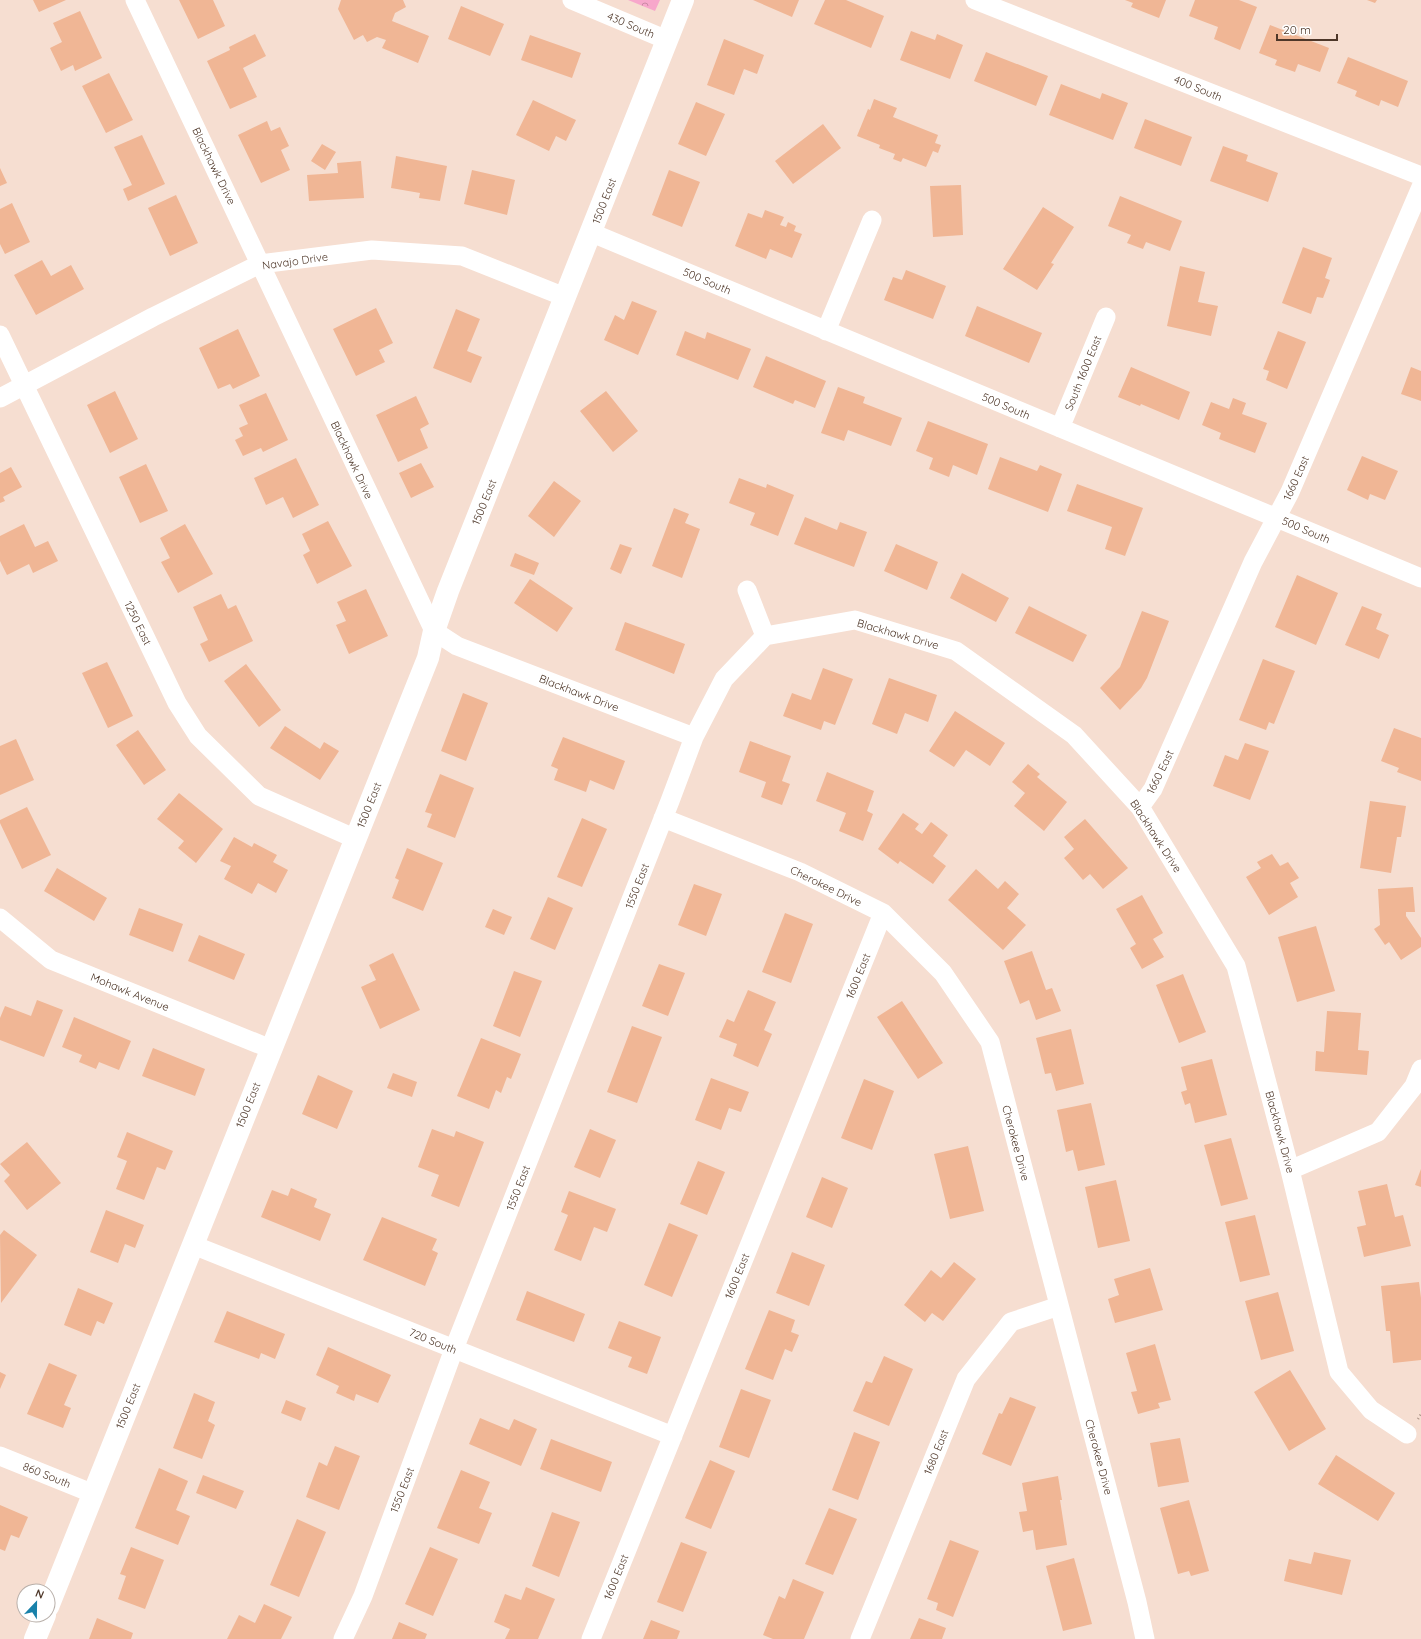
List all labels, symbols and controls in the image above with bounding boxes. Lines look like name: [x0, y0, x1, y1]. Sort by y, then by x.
street label: 430 South: [605, 9, 657, 41]
scale bar: [1277, 16, 1337, 42]
text: 20 m: [1283, 22, 1311, 37]
street label: 400 South: [1172, 72, 1224, 104]
street label: Blackhawk Drive: [189, 125, 239, 207]
street label: 1500 East: [589, 176, 619, 226]
street label: Navajo Drive: [261, 249, 329, 273]
street label: 500 South: [681, 265, 733, 297]
street label: South 1600 East: [1062, 333, 1105, 413]
street label: 500 South: [980, 390, 1032, 422]
street label: Blackhawk Drive: [328, 419, 376, 501]
street label: 1660 East: [1280, 453, 1312, 502]
street label: 1500 East: [469, 477, 500, 527]
street label: 500 South: [1280, 514, 1332, 546]
street label: 1250 East: [121, 599, 155, 648]
street label: Blackhawk Drive: [856, 616, 940, 652]
street label: Blackhawk Drive: [537, 671, 621, 715]
street label: 1660 East: [1143, 747, 1177, 796]
street label: 1500 East: [354, 780, 385, 830]
street label: Blackhawk Drive: [1127, 797, 1185, 875]
street label: 1550 East: [622, 861, 652, 911]
street label: Cherokee Drive: [788, 863, 864, 909]
street label: 1600 East: [843, 951, 874, 1001]
street label: Mohawk Avenue: [89, 970, 171, 1014]
street label: 1500 East: [233, 1080, 264, 1130]
street label: Blackhawk Drive: [1262, 1089, 1298, 1175]
street label: Cherokee Drive: [999, 1104, 1033, 1182]
street label: 1550 East: [503, 1163, 533, 1213]
street label: 1600 East: [722, 1251, 753, 1301]
street label: 720 South: [407, 1325, 459, 1357]
street label: 1500 East: [113, 1381, 144, 1431]
street label: Cherokee Drive: [1082, 1418, 1116, 1496]
street label: 1680 East: [921, 1427, 951, 1477]
street label: 860 South: [21, 1459, 73, 1491]
street label: 1550 East: [387, 1465, 417, 1515]
street label: 1600 East: [601, 1552, 632, 1602]
north arrow: [16, 1583, 56, 1623]
text: N: [33, 1586, 46, 1602]

